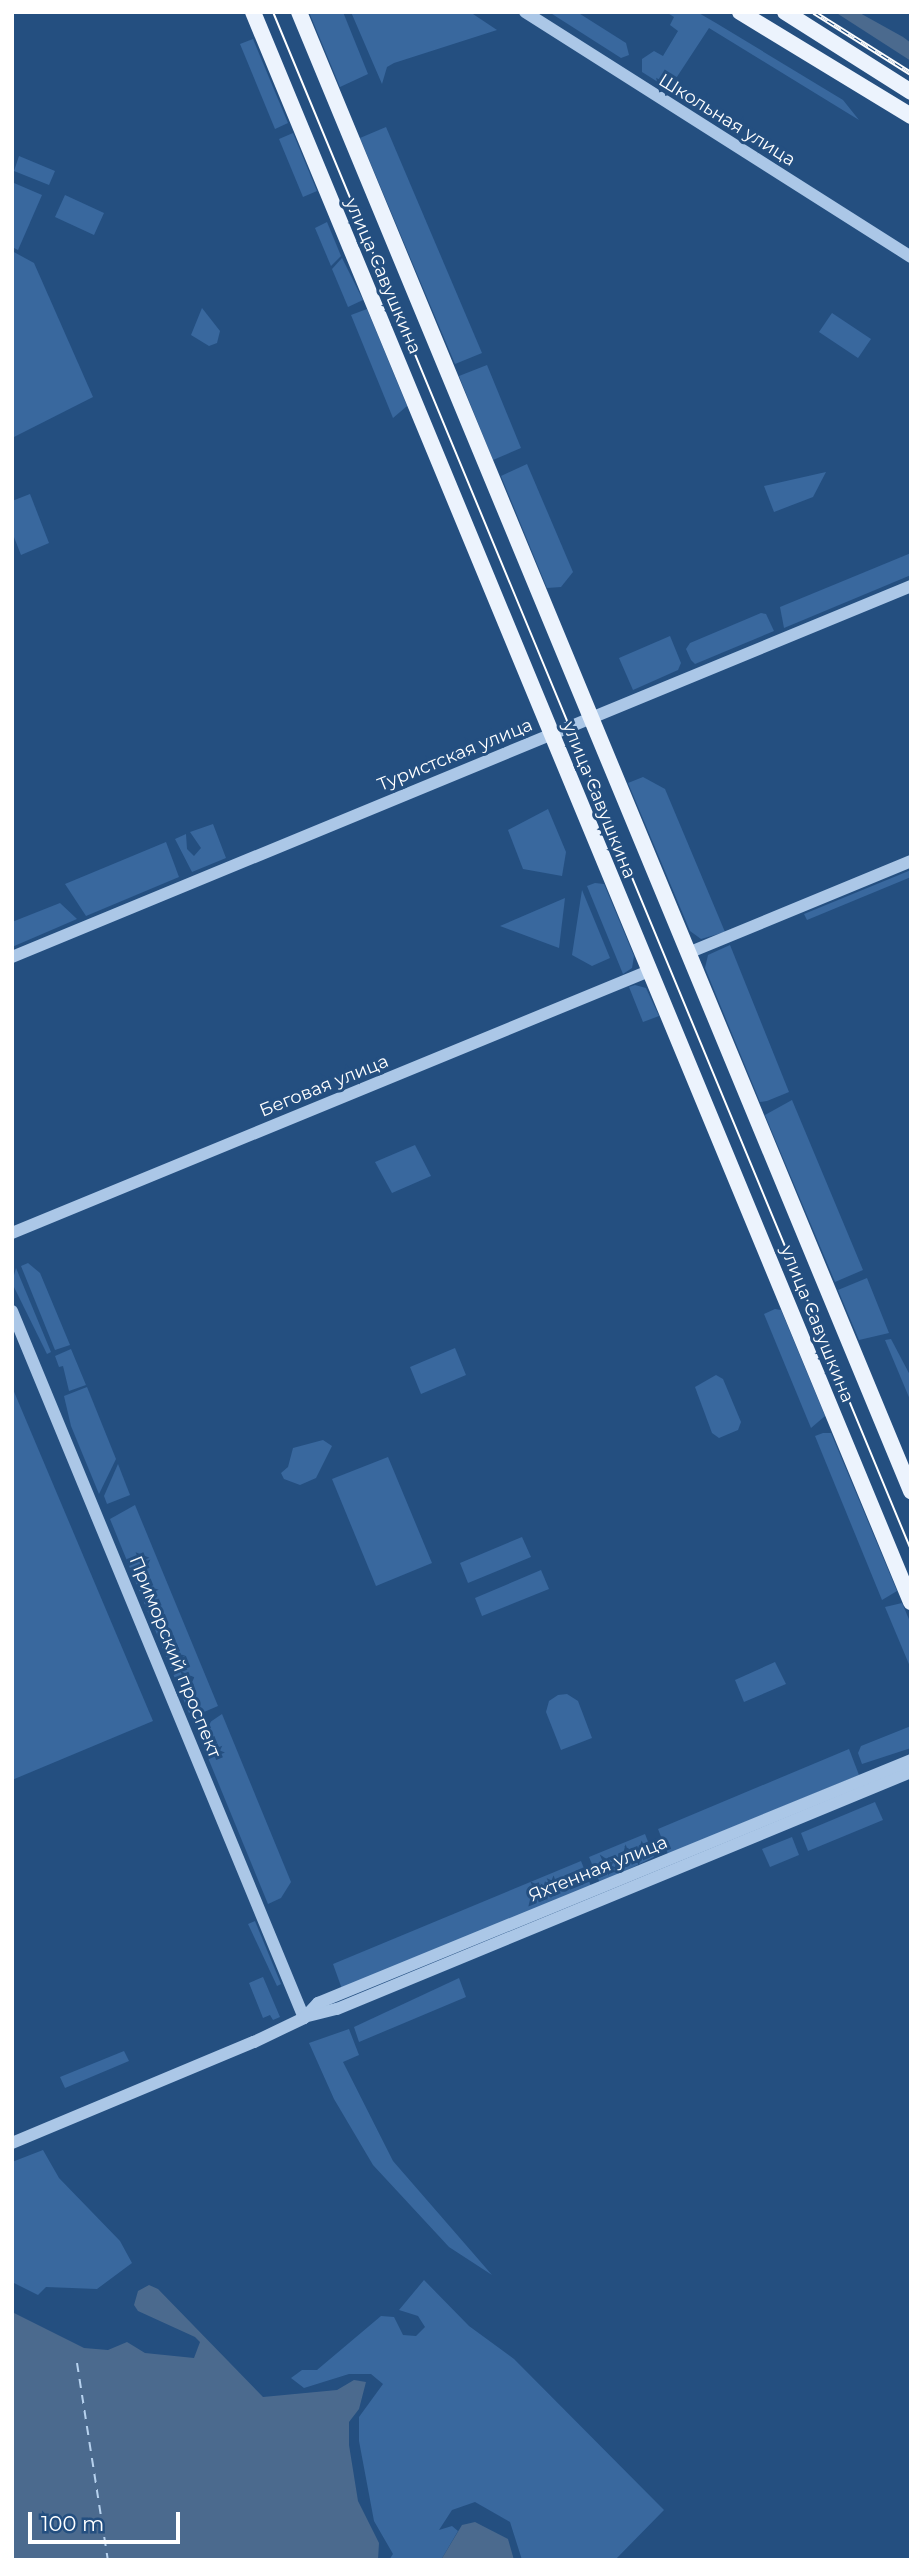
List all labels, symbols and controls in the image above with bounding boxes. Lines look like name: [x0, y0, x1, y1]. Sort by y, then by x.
street label: Школьная улица: [655, 69, 799, 171]
street label: улица Савушкина: [340, 195, 426, 357]
street label: Туристская улица: [374, 714, 536, 796]
street label: улица Савушкина: [558, 718, 640, 882]
street label: Беговая улица: [256, 1050, 392, 1122]
street label: улица Савушкина: [776, 1242, 858, 1406]
street label: Приморский проспект: [125, 1553, 225, 1761]
street label: Яхтенная улица: [525, 1831, 671, 1907]
scale bar: [32, 2498, 184, 2542]
text: 100 m: [41, 2511, 104, 2536]

